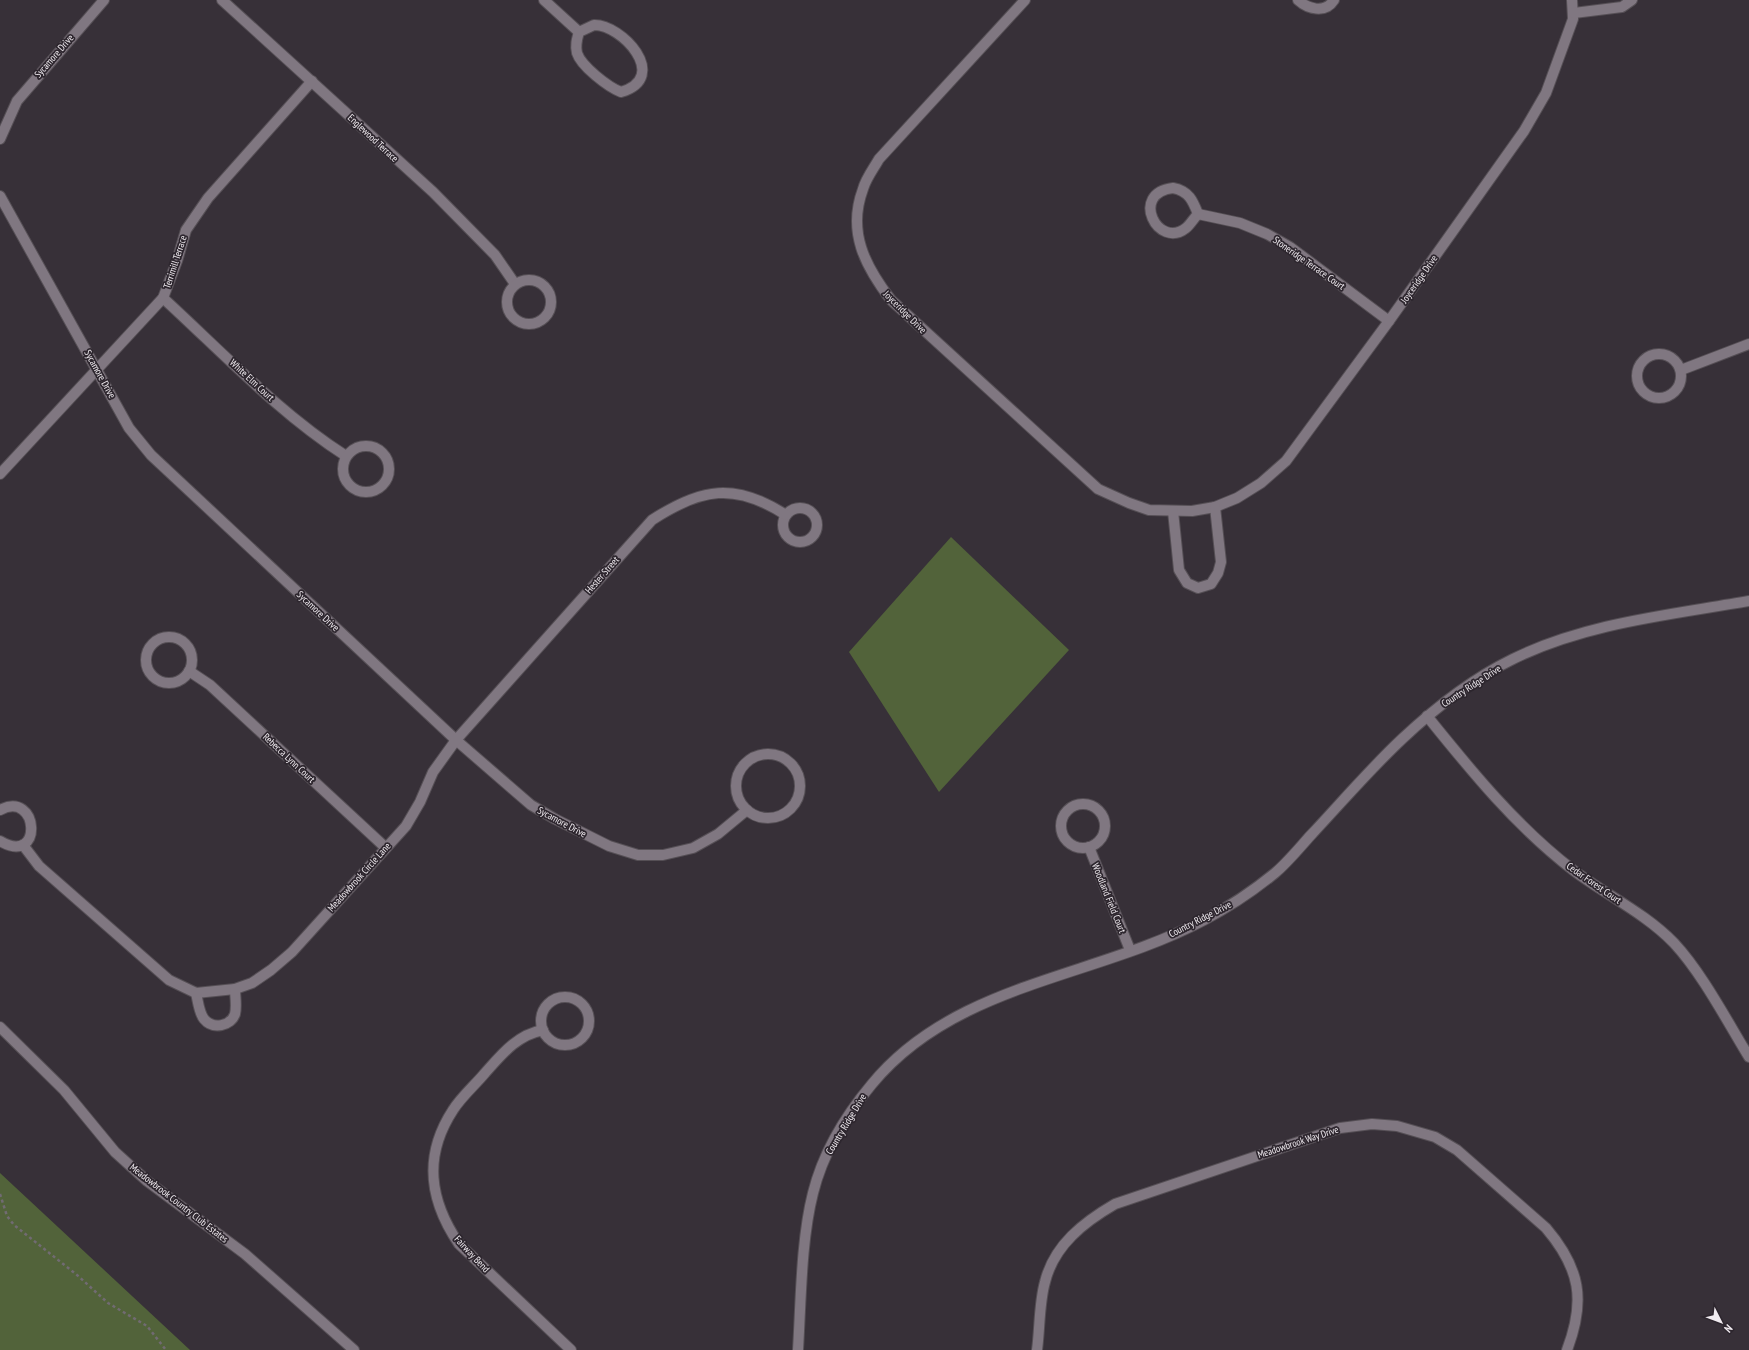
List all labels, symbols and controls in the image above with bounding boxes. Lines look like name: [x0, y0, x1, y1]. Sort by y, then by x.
street label: Sycamore Drive: [32, 32, 76, 80]
street label: Englewood Terrace: [345, 111, 401, 165]
street label: Stoneridge Terrace Court: [1271, 233, 1348, 293]
street label: Terrimill Terrace: [160, 234, 190, 290]
street label: Joyceridge Drive: [1397, 252, 1440, 306]
street label: Joyceridge Drive: [880, 287, 929, 336]
street label: Sycamore Drive: [81, 347, 119, 401]
street label: White Elm Court: [227, 356, 277, 404]
street label: Hester Street: [582, 553, 622, 596]
street label: Sycamore Drive: [294, 588, 342, 634]
street label: Country Ridge Drive: [1439, 662, 1503, 710]
street label: Rebecca Lynn Court: [260, 730, 318, 786]
street label: Sycamore Drive: [535, 804, 589, 840]
street label: Meadowbrook Circle Lane: [325, 840, 393, 914]
street label: Cedar Forest Court: [1564, 859, 1624, 907]
street label: Woodland Field Court: [1089, 861, 1129, 935]
street label: Country Ridge Drive: [1167, 898, 1233, 940]
street label: Country Ridge Drive: [823, 1091, 869, 1157]
street label: Meadowbrook Way Drive: [1256, 1123, 1340, 1161]
street label: Meadowbrook Country Club Estates: [127, 1161, 231, 1246]
street label: Fairway Bend: [452, 1233, 492, 1275]
north arrow: [1701, 1302, 1741, 1342]
text: N: [1721, 1322, 1736, 1336]

